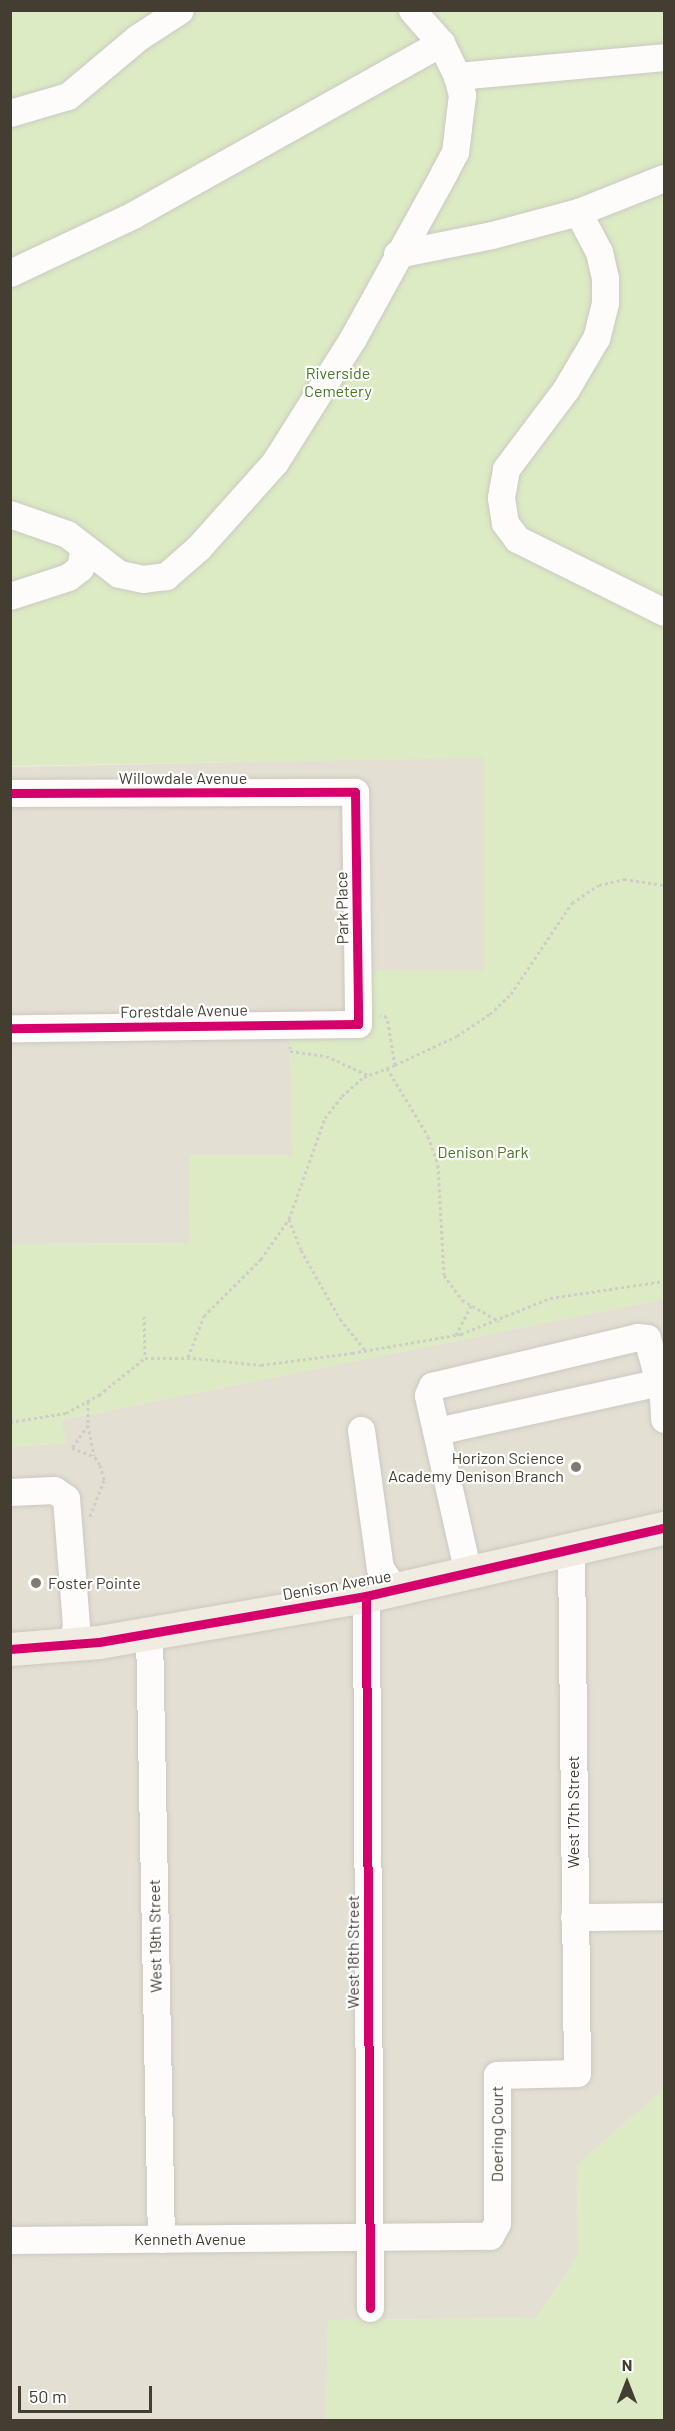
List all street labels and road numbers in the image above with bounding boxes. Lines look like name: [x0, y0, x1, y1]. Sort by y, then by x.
street label: Willowdale Avenue: [119, 768, 247, 788]
street label: Park Place: [332, 871, 352, 945]
street label: Forestdale Avenue: [120, 1000, 248, 1022]
street label: Denison Avenue: [281, 1566, 393, 1604]
street label: West 17th Street: [563, 1756, 583, 1868]
street label: West 19th Street: [144, 1879, 166, 1993]
street label: West 18th Street: [343, 1895, 363, 2009]
street label: Doering Court: [487, 2086, 507, 2182]
street label: Kenneth Avenue: [134, 2229, 246, 2249]

